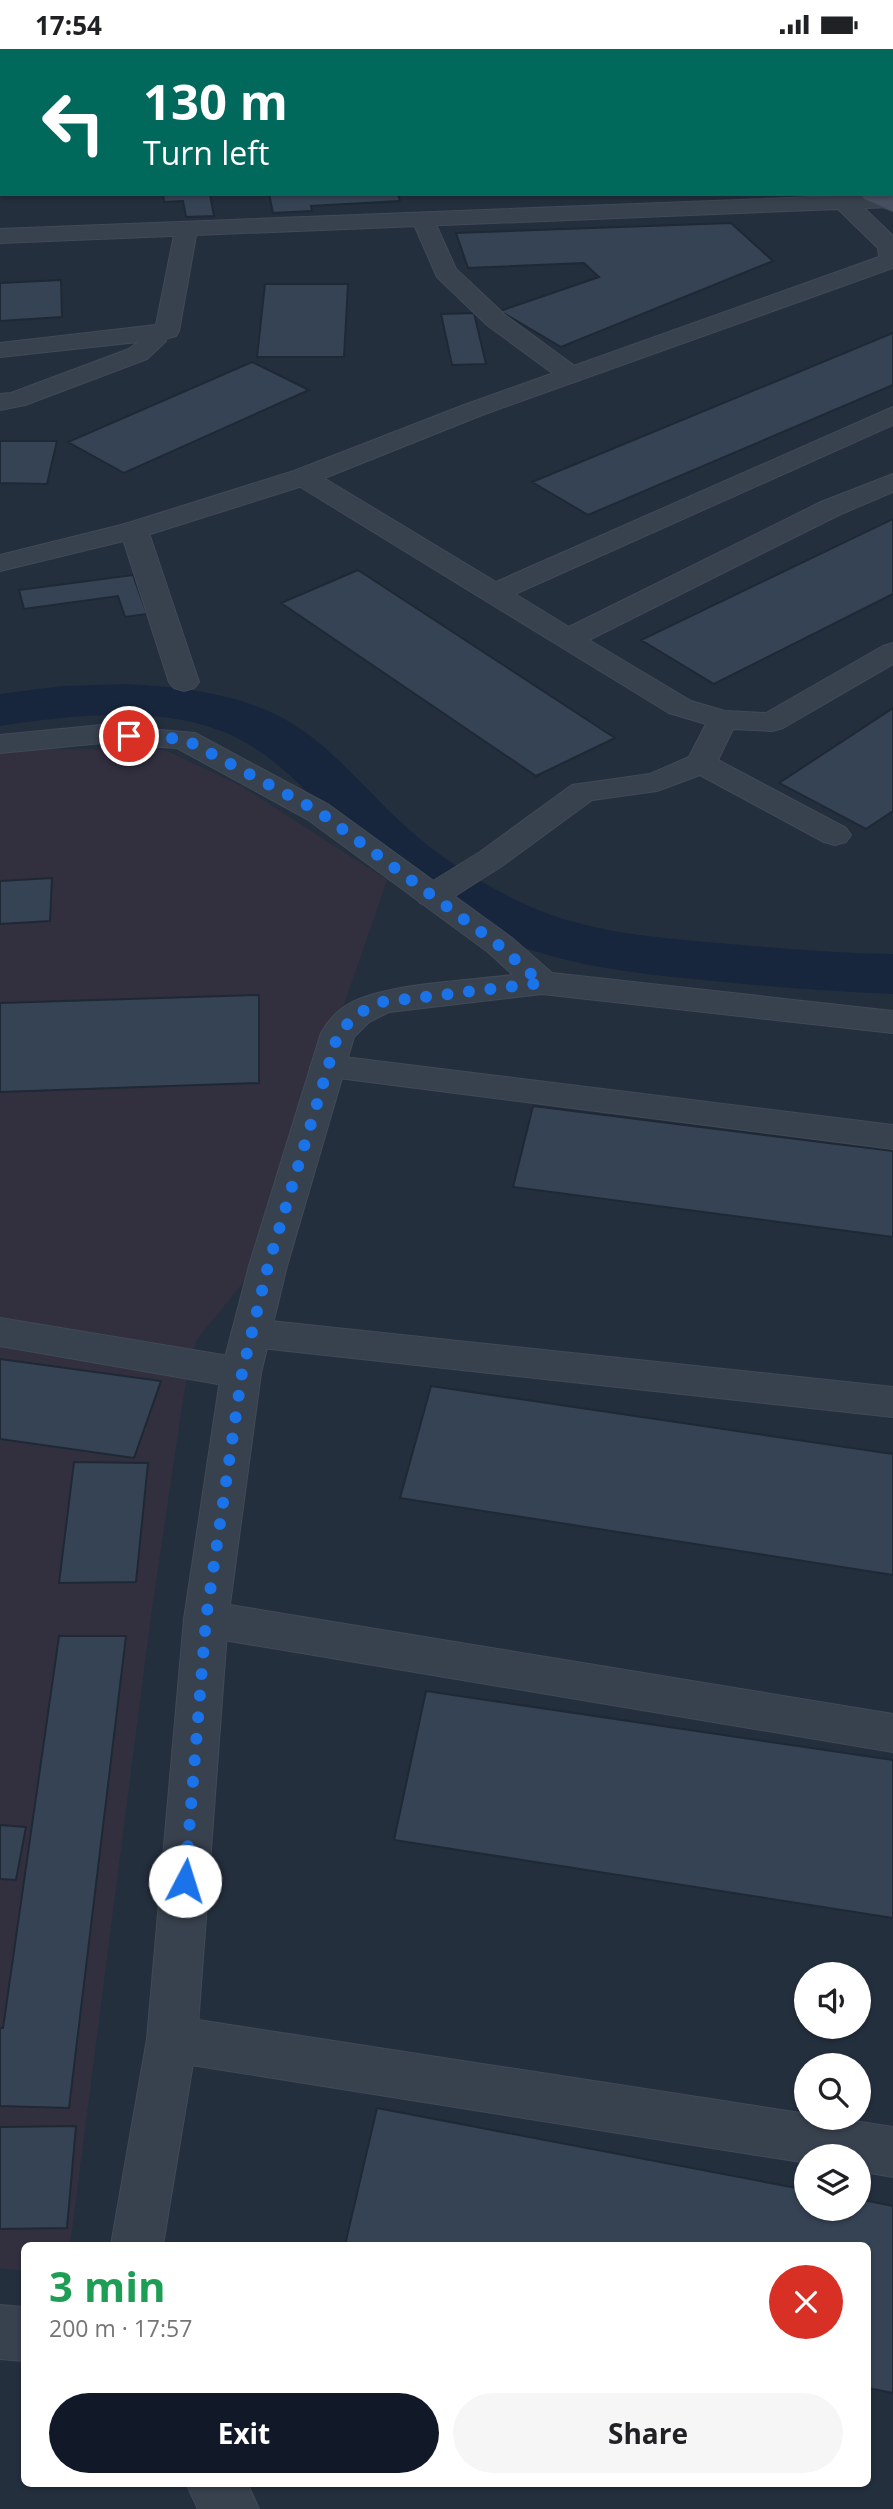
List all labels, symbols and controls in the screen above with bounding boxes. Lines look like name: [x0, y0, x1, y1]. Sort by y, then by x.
text: 17:54: [35, 7, 102, 43]
text: 130 m: [143, 68, 288, 134]
icon: left: [28, 77, 119, 168]
text: Turn left: [143, 131, 269, 174]
pin: [99, 706, 159, 766]
icon: arrive: [110, 717, 148, 755]
position arrow: [148, 1844, 222, 1918]
map controls: [794, 1962, 871, 2221]
button: sound: [794, 1962, 871, 2039]
button: search: [794, 2053, 871, 2130]
button: layers: [794, 2144, 871, 2221]
text: 3 min: [49, 2257, 166, 2314]
button: close: [769, 2265, 843, 2339]
text: 200 m · 17:57: [49, 2312, 192, 2344]
button: Exit: [49, 2393, 439, 2473]
button: Share: [453, 2393, 843, 2473]

